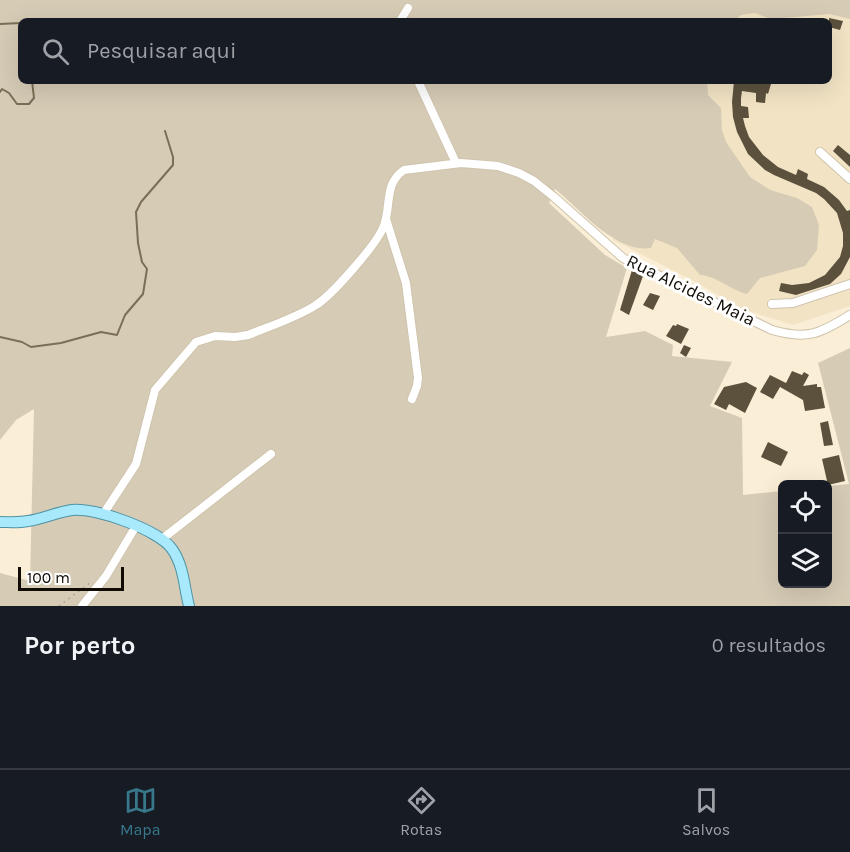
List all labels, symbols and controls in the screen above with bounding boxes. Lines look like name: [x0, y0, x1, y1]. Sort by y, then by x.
search box: [18, 18, 832, 84]
icon: search: [39, 35, 72, 68]
text: Pesquisar aqui: [87, 38, 236, 64]
street label: Rua Alcides Maia: [623, 249, 759, 331]
map controls: [778, 480, 832, 588]
button: locate: [778, 480, 832, 534]
button: layers: [778, 534, 832, 588]
scale bar: [18, 564, 124, 592]
text: 100 m: [27, 568, 70, 587]
text: Por perto: [24, 630, 135, 661]
text: 0 resultados: [712, 634, 826, 657]
tab: Mapa: [120, 784, 160, 839]
tab: Rotas: [400, 784, 442, 839]
tab: Salvos: [682, 784, 730, 839]

